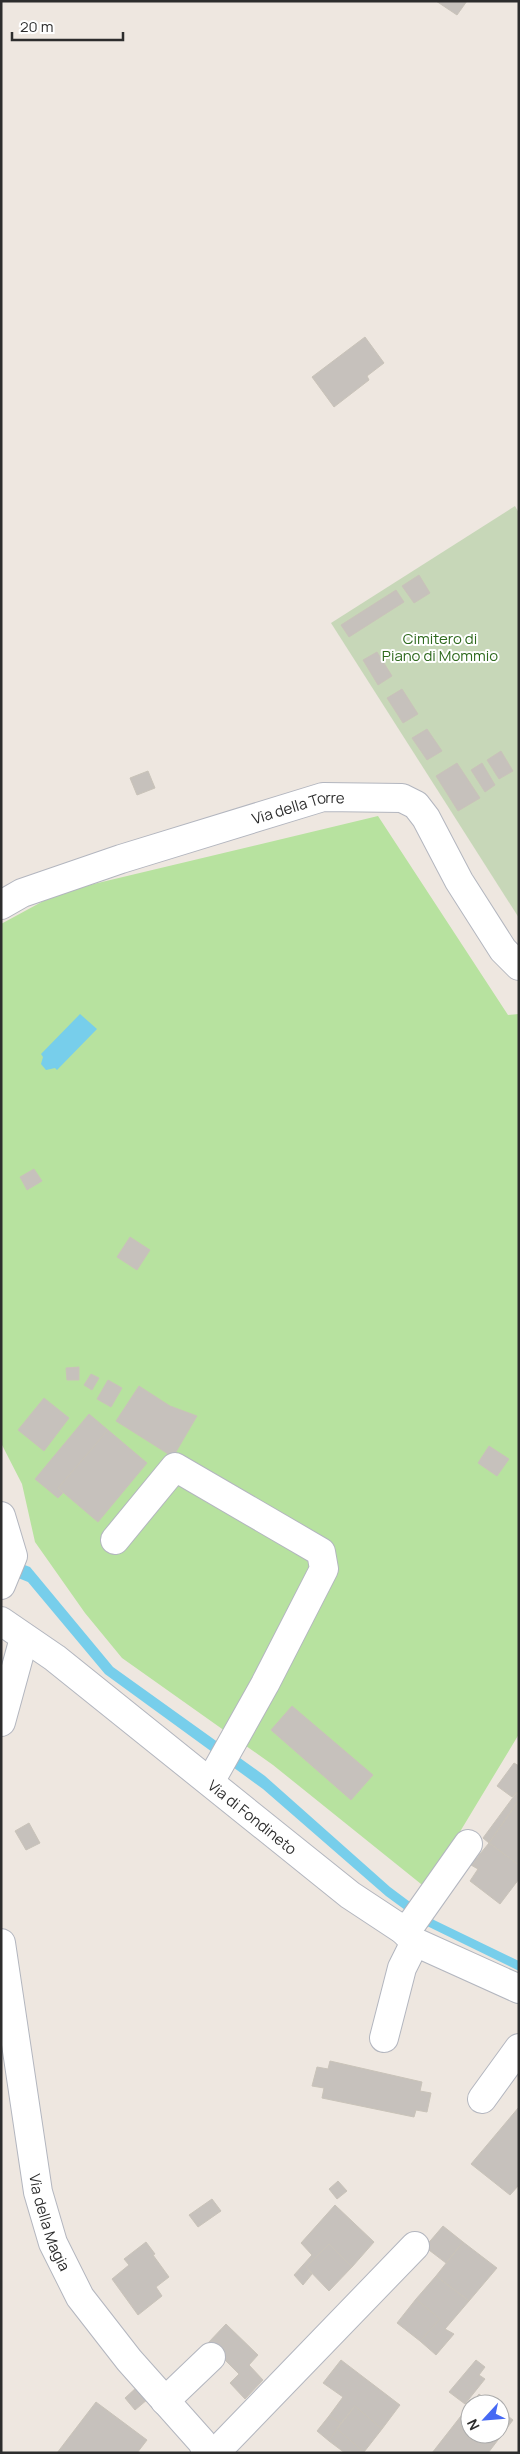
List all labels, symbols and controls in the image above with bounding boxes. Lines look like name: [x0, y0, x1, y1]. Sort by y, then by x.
scale bar: [12, 10, 124, 42]
text: 20 m: [20, 16, 53, 37]
park label: Cimitero di Piano di Mommio: [382, 628, 498, 666]
street label: Via della Torre: [249, 786, 345, 829]
street label: Via di Fondineto: [204, 1775, 302, 1859]
street label: Via della Magia: [25, 2172, 76, 2274]
north arrow: [460, 2394, 510, 2444]
text: N: [462, 2416, 484, 2434]

